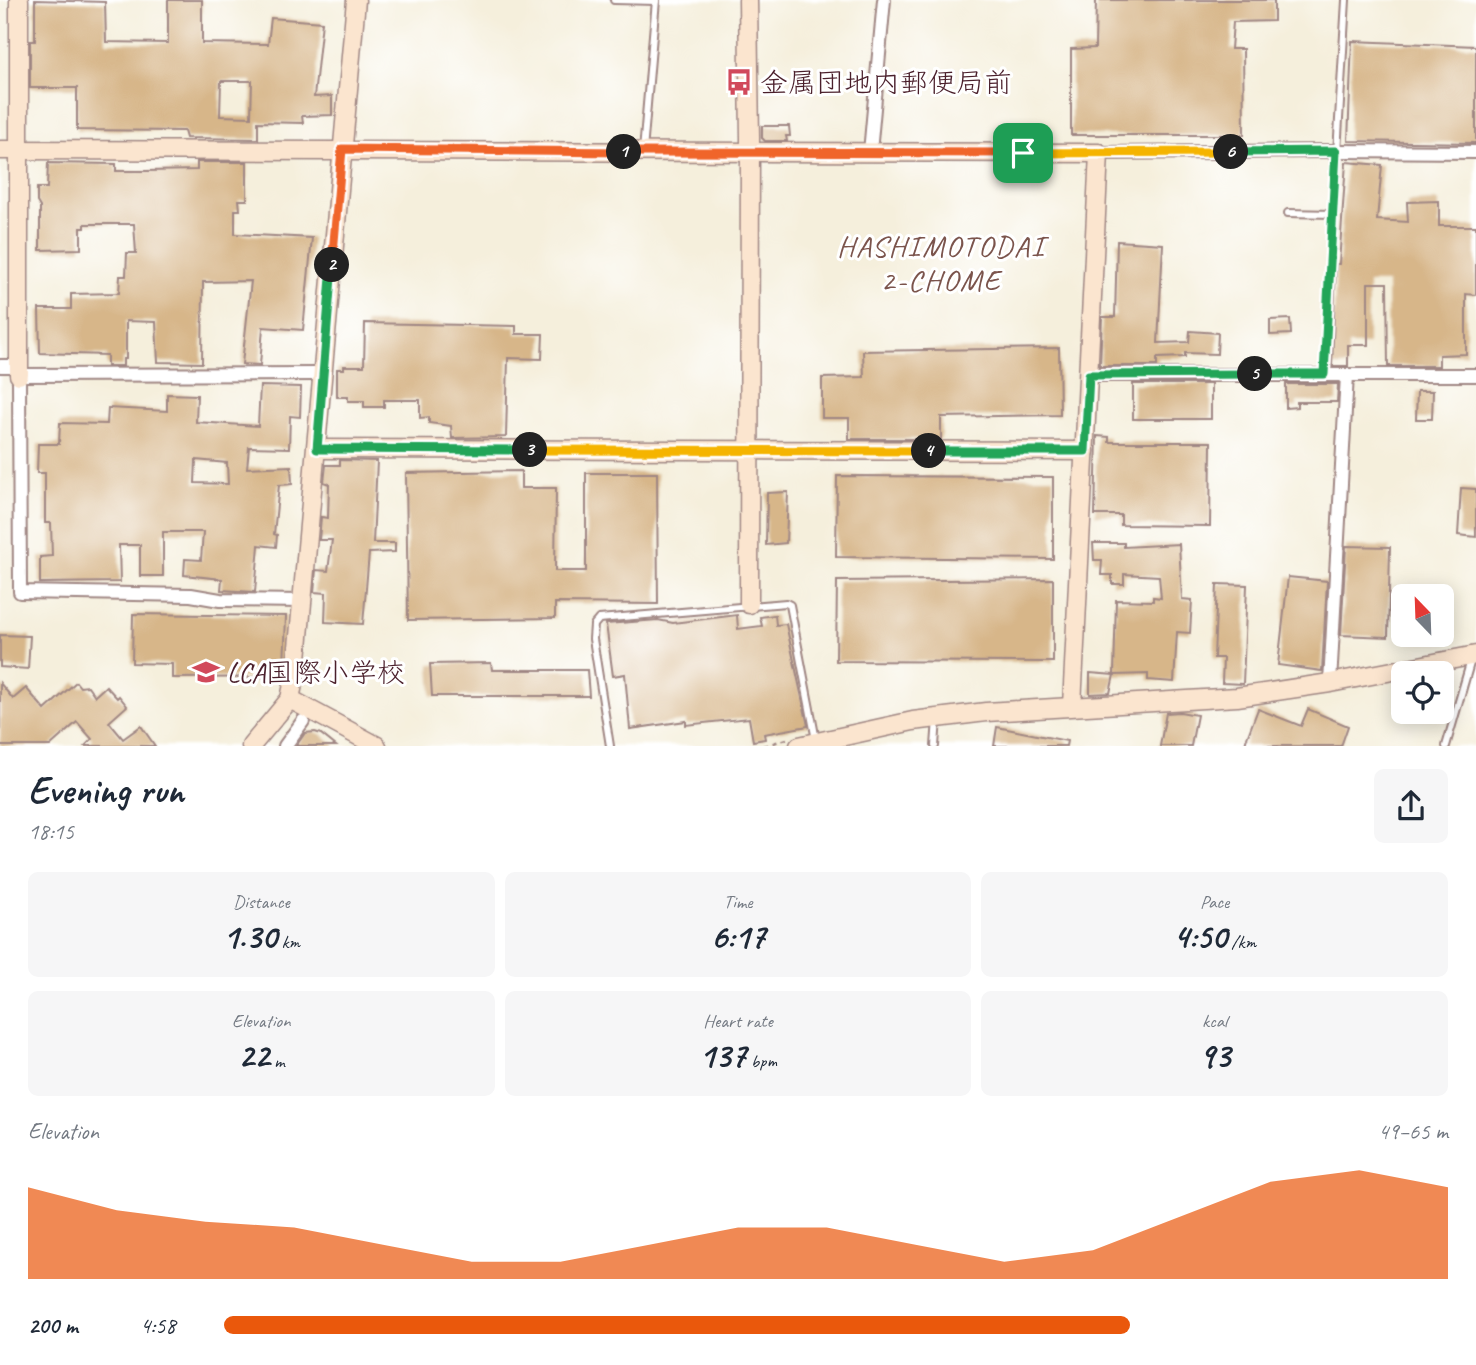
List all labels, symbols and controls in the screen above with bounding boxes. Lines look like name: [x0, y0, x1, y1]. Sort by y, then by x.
place label: 金属団地内郵便局前: [760, 65, 1012, 100]
bus stop icon: 金属団地内郵便局前: [724, 67, 754, 97]
pin: [993, 123, 1053, 183]
pin: 1: [606, 134, 642, 170]
icon: arrive: [1004, 134, 1042, 172]
pin: 6: [1214, 134, 1248, 170]
text: 1: [619, 139, 628, 163]
text: 6: [1226, 139, 1235, 163]
district label: HASHIMOTODAI 2-CHOME: [837, 227, 1050, 299]
pin: 2: [314, 247, 350, 282]
text: 2: [327, 252, 336, 276]
pin: 5: [1238, 356, 1272, 392]
text: 5: [1250, 361, 1259, 385]
pin: 3: [512, 433, 548, 468]
pin: 4: [912, 434, 946, 468]
text: 3: [525, 437, 534, 461]
text: 4: [924, 438, 933, 462]
north arrow: [1391, 584, 1454, 648]
map controls: [1391, 584, 1454, 724]
place label: LCA国際小学校: [227, 655, 405, 690]
school or university icon: LCA国際小学校: [191, 657, 221, 687]
button: locate: [1391, 661, 1454, 724]
text: Evening run: [28, 767, 184, 814]
button: share: [1374, 769, 1448, 843]
text: 18:15: [28, 817, 74, 846]
text: Distance: [233, 890, 290, 914]
text: Time: [723, 890, 753, 914]
text: Pace: [1200, 890, 1229, 914]
text: 1.30: [223, 914, 277, 959]
text: 6:17: [711, 914, 765, 959]
text: 4:50: [1173, 914, 1227, 959]
text: km: [277, 930, 300, 954]
text: /km: [1227, 930, 1256, 954]
text: Elevation: [232, 1009, 291, 1033]
text: Heart rate: [703, 1009, 773, 1033]
text: kcal: [1202, 1009, 1227, 1033]
text: 22: [238, 1033, 269, 1078]
text: 137: [699, 1033, 746, 1078]
text: 93: [1199, 1033, 1230, 1078]
text: m: [269, 1049, 285, 1073]
text: bpm: [746, 1049, 777, 1073]
text: Elevation: [28, 1117, 99, 1146]
text: 49–65 m: [1378, 1117, 1448, 1146]
text: 200 m: [28, 1311, 78, 1340]
text: 4:58: [140, 1311, 176, 1340]

